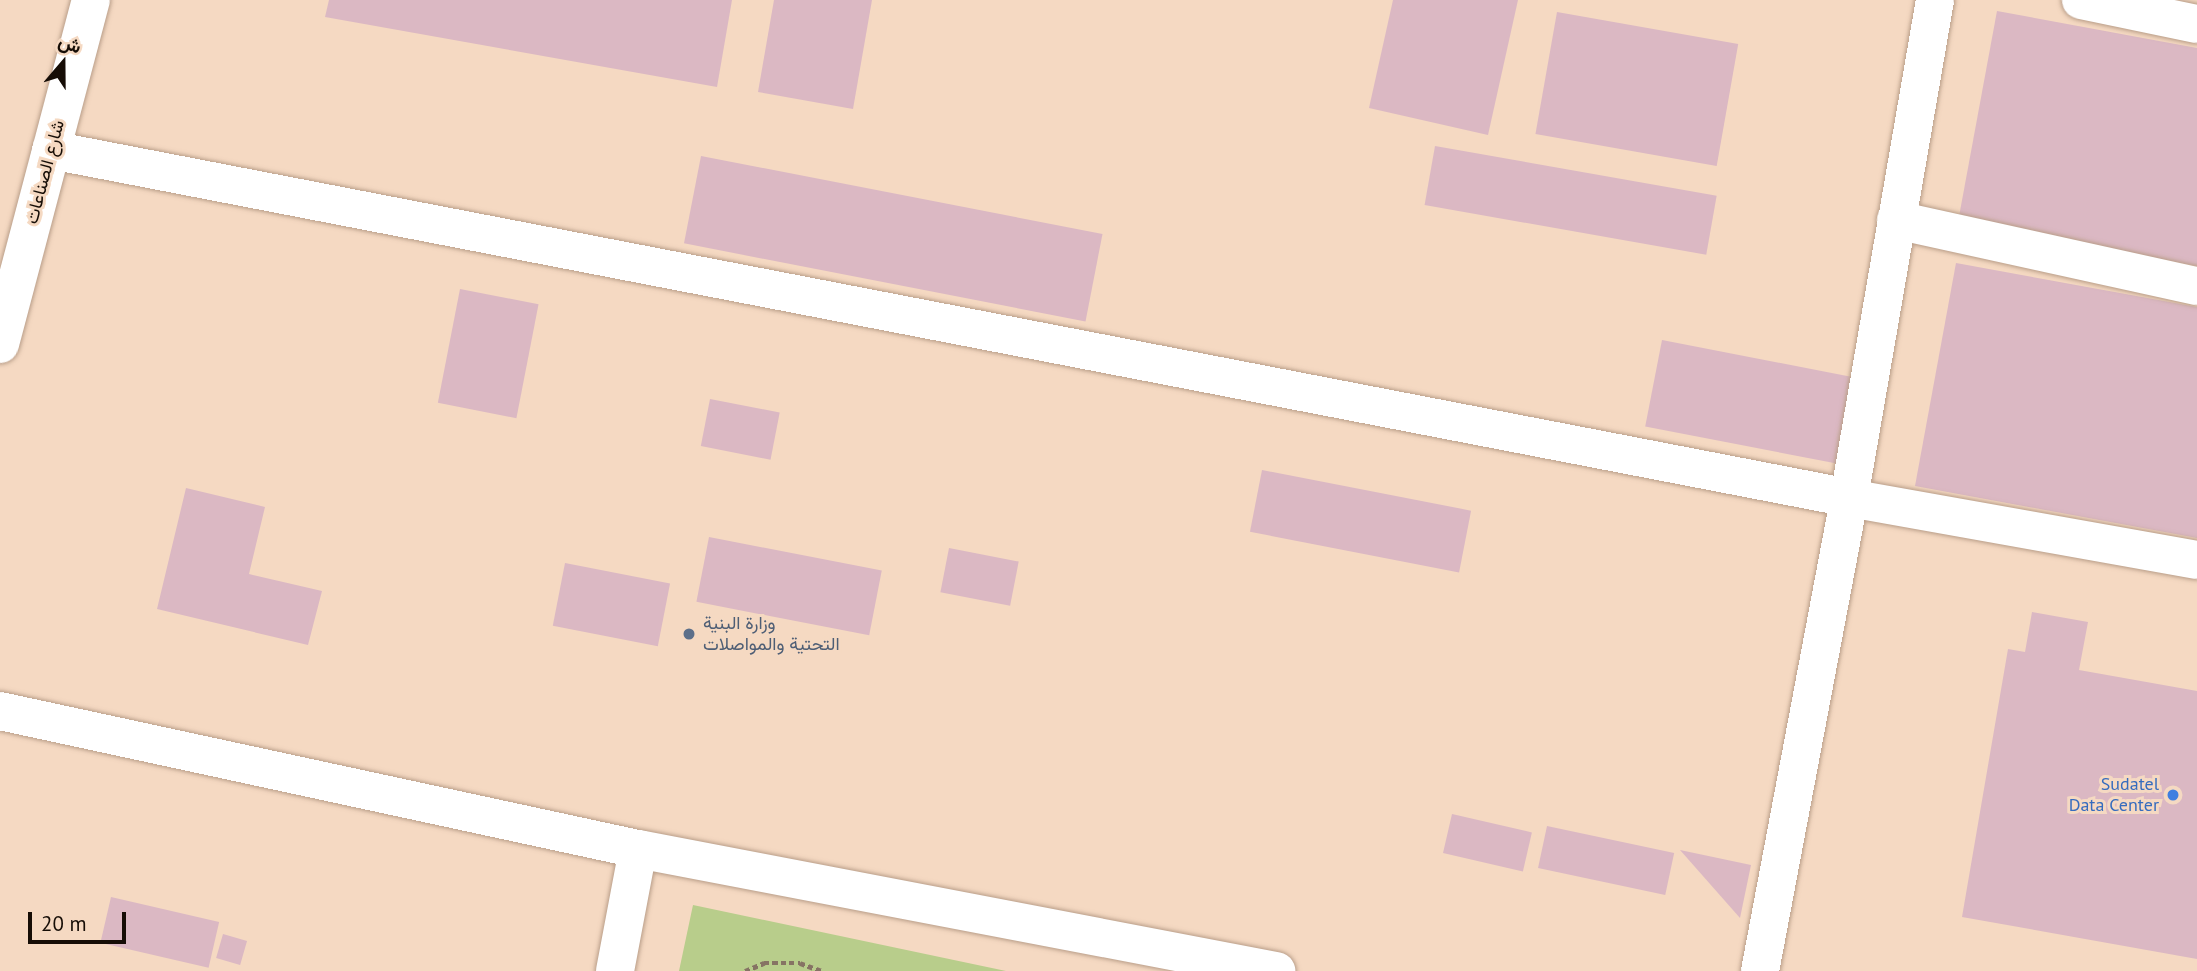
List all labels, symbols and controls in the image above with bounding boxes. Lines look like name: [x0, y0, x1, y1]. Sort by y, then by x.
north arrow: [28, 28, 98, 98]
text: ش: [55, 28, 85, 58]
street label: شارع الصناعات: [21, 118, 69, 226]
place label: وزارة البنية التحتية والمواصلات: [703, 613, 840, 656]
marker: وزارة البنية التحتية والمواصلات: [681, 626, 697, 642]
place label: Sudatel Data Center: [2069, 774, 2159, 816]
marker: Sudatel Data Center: [2165, 787, 2181, 803]
scale bar: [32, 898, 130, 942]
text: 20 m: [41, 910, 87, 937]

